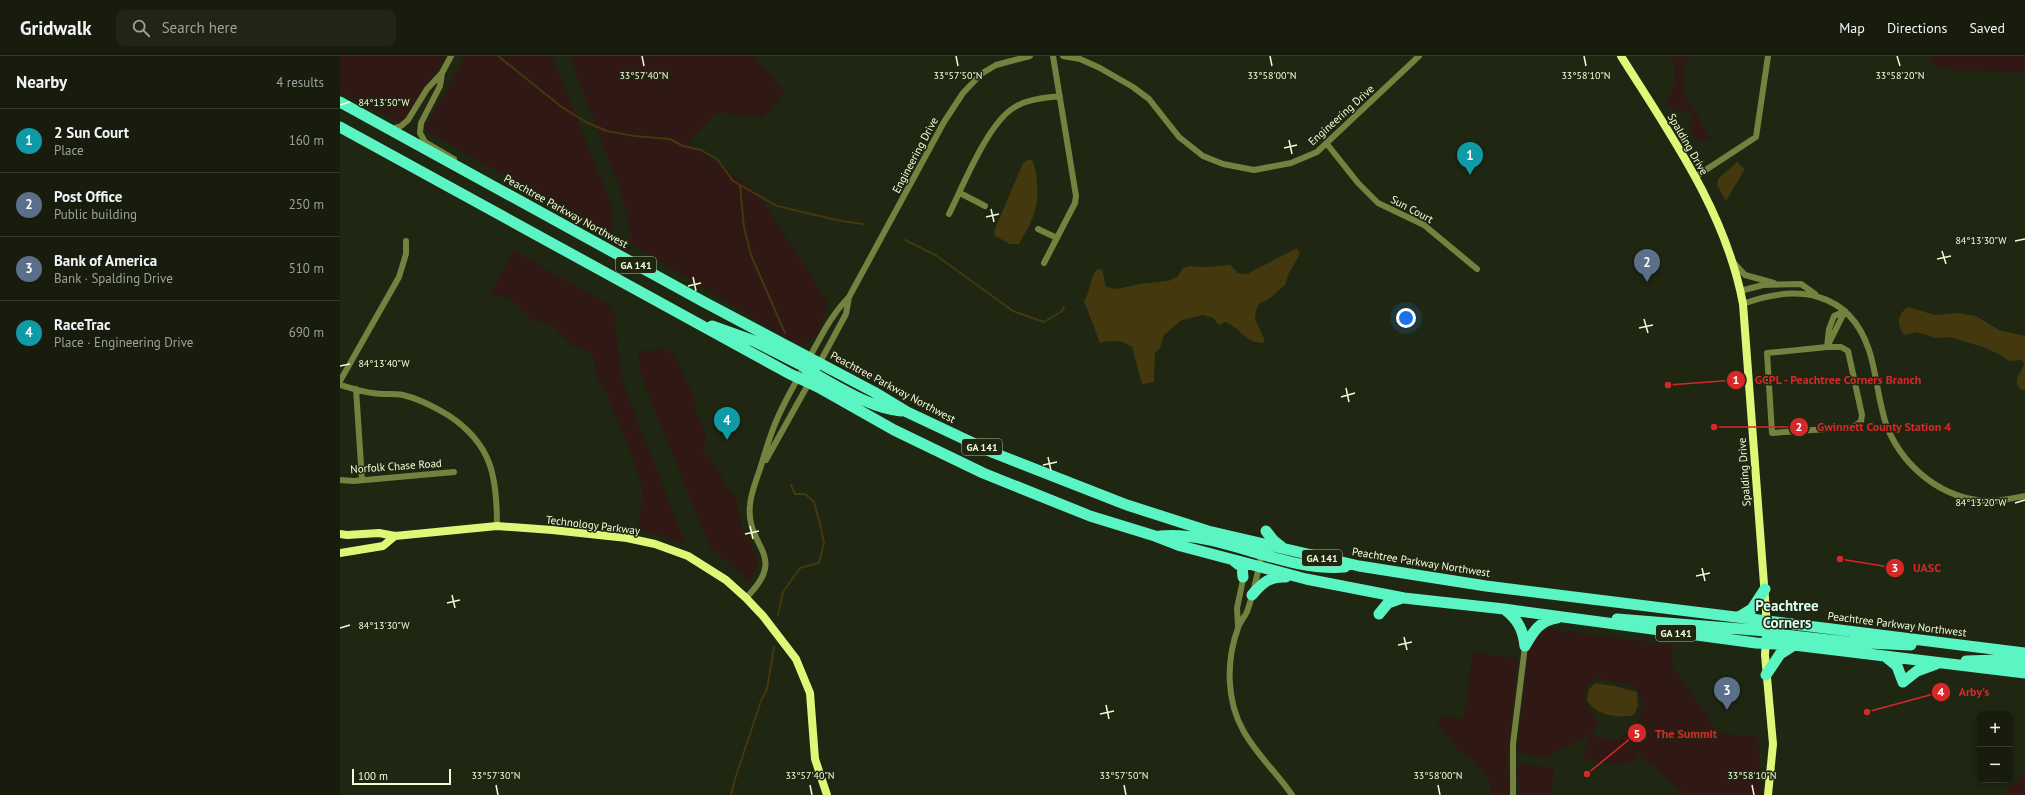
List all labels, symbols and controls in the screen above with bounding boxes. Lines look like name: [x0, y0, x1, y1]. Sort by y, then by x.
search box: [116, 10, 396, 46]
text: Gridwalk: [20, 16, 92, 40]
icon: search: [130, 17, 152, 39]
text: Search here: [162, 18, 237, 37]
text: Map: [1839, 19, 1865, 37]
text: Directions: [1887, 19, 1947, 37]
text: Saved: [1969, 19, 2005, 37]
text: 33°57'40"N: [619, 69, 669, 82]
text: 33°57'50"N: [933, 69, 983, 82]
text: 33°58'00"N: [1247, 69, 1297, 82]
text: 33°58'10"N: [1561, 69, 1611, 82]
text: 33°58'20"N: [1875, 69, 1925, 82]
text: Nearby: [16, 71, 67, 93]
text: 4 results: [276, 74, 324, 91]
street label: Engineering Drive: [1305, 81, 1377, 148]
text: 84°13'50"W: [358, 96, 410, 109]
street label: Spalding Drive: [1665, 111, 1711, 178]
street label: Engineering Drive: [889, 114, 941, 195]
text: 2 Sun Court: [54, 123, 129, 142]
text: 1: [25, 132, 33, 149]
text: 160 m: [289, 132, 324, 149]
text: Place: [54, 142, 84, 159]
pin: 1: [1457, 142, 1483, 175]
street label: Peachtree Parkway Northwest: [502, 171, 631, 251]
text: Post Office: [54, 187, 122, 206]
street label: Sun Court: [1388, 192, 1436, 226]
text: 2: [25, 196, 33, 213]
text: 250 m: [289, 196, 324, 213]
text: Public building: [54, 206, 137, 223]
text: 84°13'30"W: [1955, 234, 2007, 247]
pin: 2: [1634, 249, 1660, 282]
text: Bank of America: [54, 251, 157, 270]
road number: GA 141: [616, 257, 656, 273]
text: 3: [25, 260, 33, 277]
text: 510 m: [289, 260, 324, 277]
text: Bank · Spalding Drive: [54, 270, 173, 287]
your location: [1396, 308, 1416, 328]
text: RaceTrac: [54, 315, 110, 334]
text: 4: [25, 324, 33, 341]
text: 690 m: [289, 324, 324, 341]
text: Place · Engineering Drive: [54, 334, 193, 351]
street label: Peachtree Parkway Northwest: [828, 348, 958, 426]
text: 84°13'40"W: [358, 357, 410, 370]
callout: GCPL - Peachtree Corners Branch: [1726, 368, 1931, 392]
text: 1: [1733, 372, 1739, 387]
text: GCPL - Peachtree Corners Branch: [1755, 372, 1921, 387]
pin: 4: [714, 407, 740, 440]
callout: Gwinnett County Station 4: [1789, 415, 1960, 439]
text: 2: [1796, 419, 1802, 434]
text: Gwinnett County Station 4: [1817, 419, 1951, 434]
street label: Spalding Drive: [1735, 437, 1753, 507]
road number: GA 141: [962, 439, 1002, 455]
street label: Norfolk Chase Road: [350, 456, 442, 476]
text: 84°13'20"W: [1955, 496, 2007, 509]
street label: Technology Parkway: [545, 512, 642, 538]
street label: Peachtree Parkway Northwest: [1351, 544, 1491, 580]
road number: GA 141: [1302, 550, 1342, 566]
callout: UASC: [1885, 556, 1949, 580]
text: 3: [1892, 560, 1898, 575]
text: UASC: [1913, 560, 1941, 575]
district label: Peachtree Corners: [1755, 596, 1819, 632]
street label: Peachtree Parkway Northwest: [1827, 609, 1967, 639]
text: 84°13'30"W: [358, 619, 410, 632]
road number: GA 141: [1656, 625, 1696, 641]
pin: 3: [1714, 677, 1740, 710]
callout: Arby's: [1931, 680, 1998, 704]
text: 4: [1938, 684, 1945, 699]
text: Arby's: [1959, 684, 1989, 699]
map controls: [1977, 711, 2013, 783]
button: +: [1977, 711, 2013, 747]
callout: The Summit: [1627, 721, 1725, 745]
text: 5: [1634, 726, 1640, 741]
text: The Summit: [1655, 726, 1718, 741]
button: −: [1977, 747, 2013, 783]
scale bar: [352, 767, 451, 786]
text: 100 m: [358, 769, 388, 783]
text: 33°57'30"N: [471, 769, 521, 782]
text: 33°57'40"N: [785, 769, 835, 782]
text: 33°57'50"N: [1099, 769, 1149, 782]
text: 33°58'00"N: [1413, 769, 1463, 782]
text: 33°58'10"N: [1727, 769, 1777, 782]

